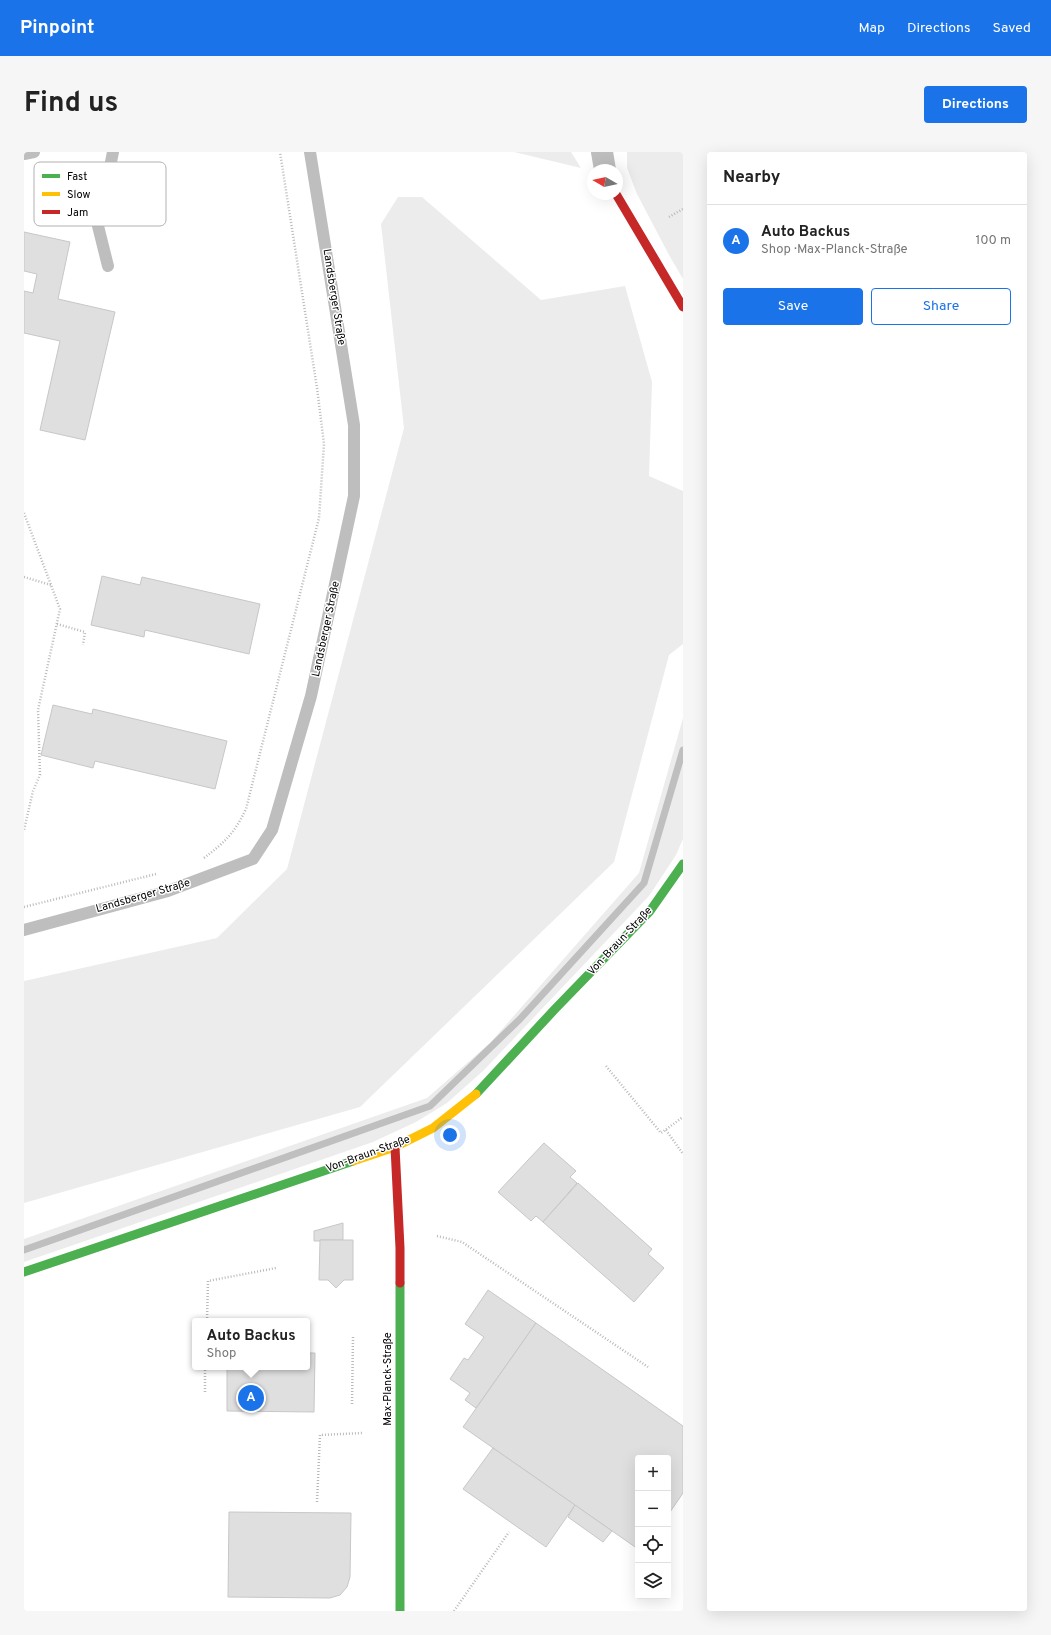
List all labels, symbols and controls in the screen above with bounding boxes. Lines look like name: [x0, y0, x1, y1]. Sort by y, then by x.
text: Pinpoint: [20, 16, 95, 40]
text: Map: [859, 20, 885, 37]
text: Directions: [907, 20, 971, 37]
text: Saved: [993, 20, 1031, 37]
text: Find us: [24, 86, 118, 122]
button: Directions: [924, 86, 1027, 123]
legend: [34, 162, 166, 226]
north arrow: [587, 164, 623, 200]
text: Nearby: [723, 167, 780, 189]
text: Fast: [67, 170, 87, 184]
text: Slow: [67, 188, 90, 202]
text: Jam: [67, 206, 88, 220]
text: Auto Backus: [761, 223, 850, 242]
text: A: [731, 233, 741, 249]
text: 100 m: [975, 233, 1011, 249]
text: Shop · Max-Planck-Straße: [761, 242, 908, 258]
street label: Landsberger Straße: [319, 248, 349, 346]
button: Save: [723, 288, 863, 325]
button: Share: [871, 288, 1011, 325]
street label: Landsberger Straße: [309, 580, 343, 678]
street label: Landsberger Straße: [94, 876, 192, 916]
street label: Von-Braun-Straße: [585, 904, 655, 978]
your location: [440, 1125, 460, 1145]
street label: Von-Braun-Straße: [324, 1132, 412, 1176]
popup: [192, 1318, 310, 1370]
text: Auto Backus: [206, 1327, 296, 1346]
street label: Max-Planck-Straße: [381, 1332, 395, 1426]
text: Shop: [206, 1346, 236, 1362]
pin: A: [238, 1383, 264, 1413]
map controls: [635, 1455, 671, 1599]
button: +: [635, 1455, 671, 1491]
button: −: [635, 1491, 671, 1527]
button: locate: [635, 1527, 671, 1563]
button: layers: [635, 1563, 671, 1599]

